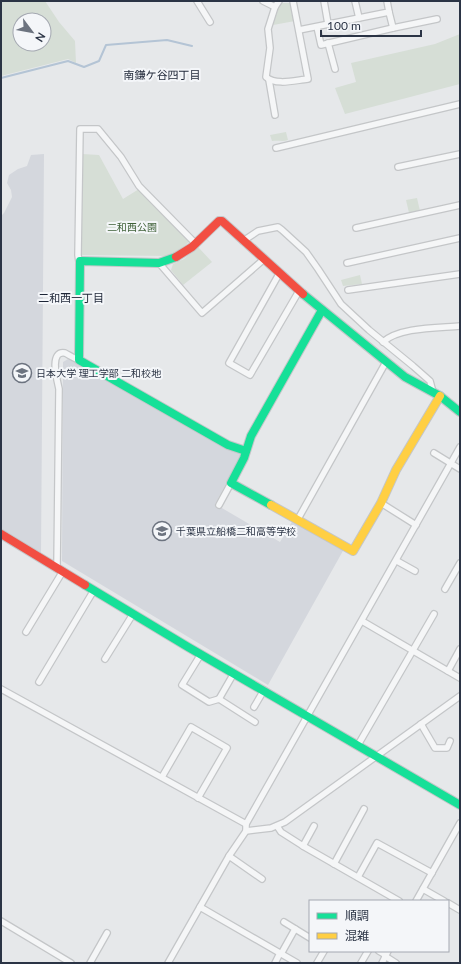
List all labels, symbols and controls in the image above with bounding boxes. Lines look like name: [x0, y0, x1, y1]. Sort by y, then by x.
north arrow: [12, 12, 52, 52]
scale bar: [321, 12, 421, 38]
text: 100 m: [327, 18, 361, 33]
text: N: [33, 31, 49, 45]
district label: 南鎌ケ谷四丁目: [124, 68, 201, 81]
park label: 二和西公園: [107, 221, 157, 233]
district label: 二和西一丁目: [38, 291, 104, 304]
school or university icon: 日本大学 理工学部 二和校地: [11, 362, 33, 384]
place label: 日本大学 理工学部 二和校地: [36, 367, 162, 379]
school or university icon: 千葉県立船橋二和高等学校: [151, 520, 173, 542]
place label: 千葉県立船橋二和高等学校: [176, 525, 296, 537]
legend: [309, 900, 449, 952]
text: 順調: [345, 908, 369, 923]
text: 混雑: [345, 928, 369, 943]

